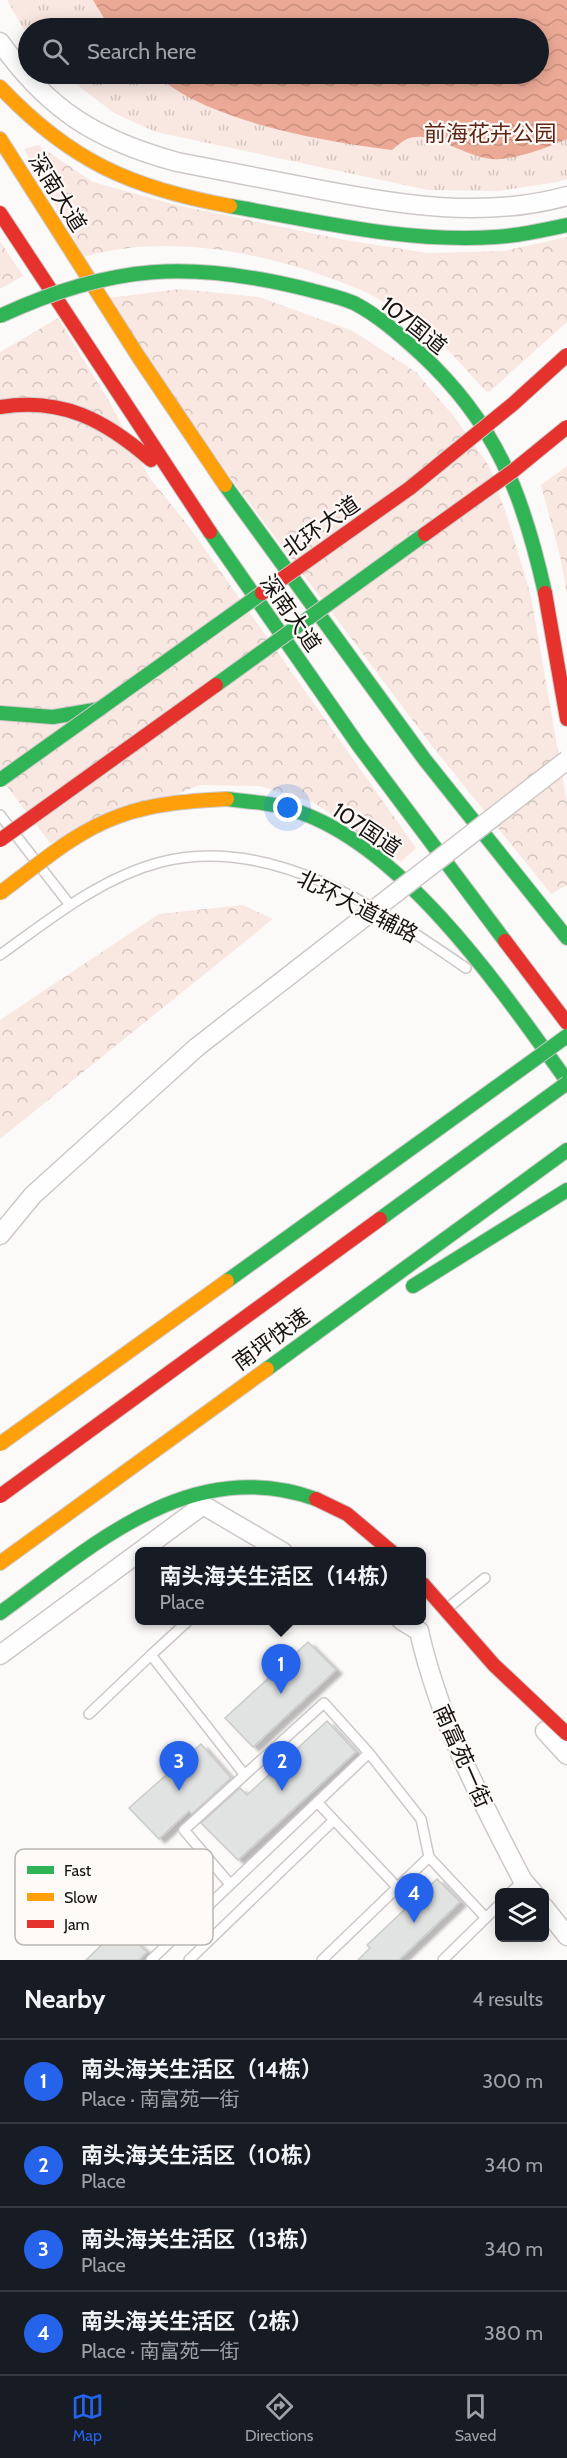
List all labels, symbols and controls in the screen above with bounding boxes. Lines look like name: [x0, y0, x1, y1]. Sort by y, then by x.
search box: [18, 18, 549, 84]
icon: search: [39, 35, 72, 68]
text: Search here: [87, 38, 196, 65]
park label: 前海花卉公园: [424, 120, 556, 147]
street label: 深南大道: [23, 148, 92, 237]
street label: 107国道: [375, 291, 452, 360]
street label: 北环大道: [277, 490, 365, 563]
street label: 深南大道: [254, 569, 327, 657]
your location: [273, 793, 302, 822]
street label: 107国道: [327, 797, 406, 862]
street label: 北环大道辅路: [293, 864, 423, 948]
street label: 南坪快速: [228, 1303, 315, 1376]
popup: [135, 1547, 426, 1625]
text: 南头海关生活区（14栋）: [160, 1563, 401, 1590]
text: Place: [160, 1590, 204, 1614]
pin: 1: [262, 1644, 300, 1694]
street label: 南富苑一街: [428, 1700, 497, 1812]
pin: 3: [160, 1742, 198, 1791]
pin: 2: [262, 1742, 302, 1791]
legend: [15, 1849, 213, 1945]
text: Fast: [64, 1861, 92, 1880]
pin: 4: [394, 1874, 434, 1923]
text: Slow: [64, 1888, 98, 1907]
map controls: [495, 1888, 549, 1942]
button: layers: [495, 1888, 549, 1942]
text: Jam: [63, 1915, 90, 1934]
text: Nearby: [24, 1983, 105, 2015]
text: 4 results: [472, 1987, 543, 2011]
text: 南头海关生活区（14栋）: [81, 2056, 323, 2083]
text: 1: [40, 2069, 47, 2093]
text: 300 m: [482, 2069, 543, 2093]
text: Place · 南富苑一街: [81, 2087, 240, 2111]
text: 南头海关生活区（10栋）: [81, 2142, 325, 2169]
text: 2: [38, 2153, 49, 2177]
text: 340 m: [485, 2153, 543, 2177]
text: Place: [81, 2169, 126, 2193]
text: 南头海关生活区（13栋）: [81, 2226, 321, 2253]
text: 3: [38, 2237, 49, 2261]
text: 340 m: [485, 2237, 543, 2261]
text: Place: [81, 2253, 126, 2277]
text: 南头海关生活区（2栋）: [81, 2308, 313, 2335]
text: 4: [37, 2321, 50, 2345]
text: 380 m: [484, 2321, 543, 2345]
text: Place · 南富苑一街: [81, 2339, 240, 2363]
tab: Map: [71, 2390, 104, 2445]
tab: Directions: [245, 2390, 313, 2445]
tab: Saved: [455, 2390, 496, 2445]

